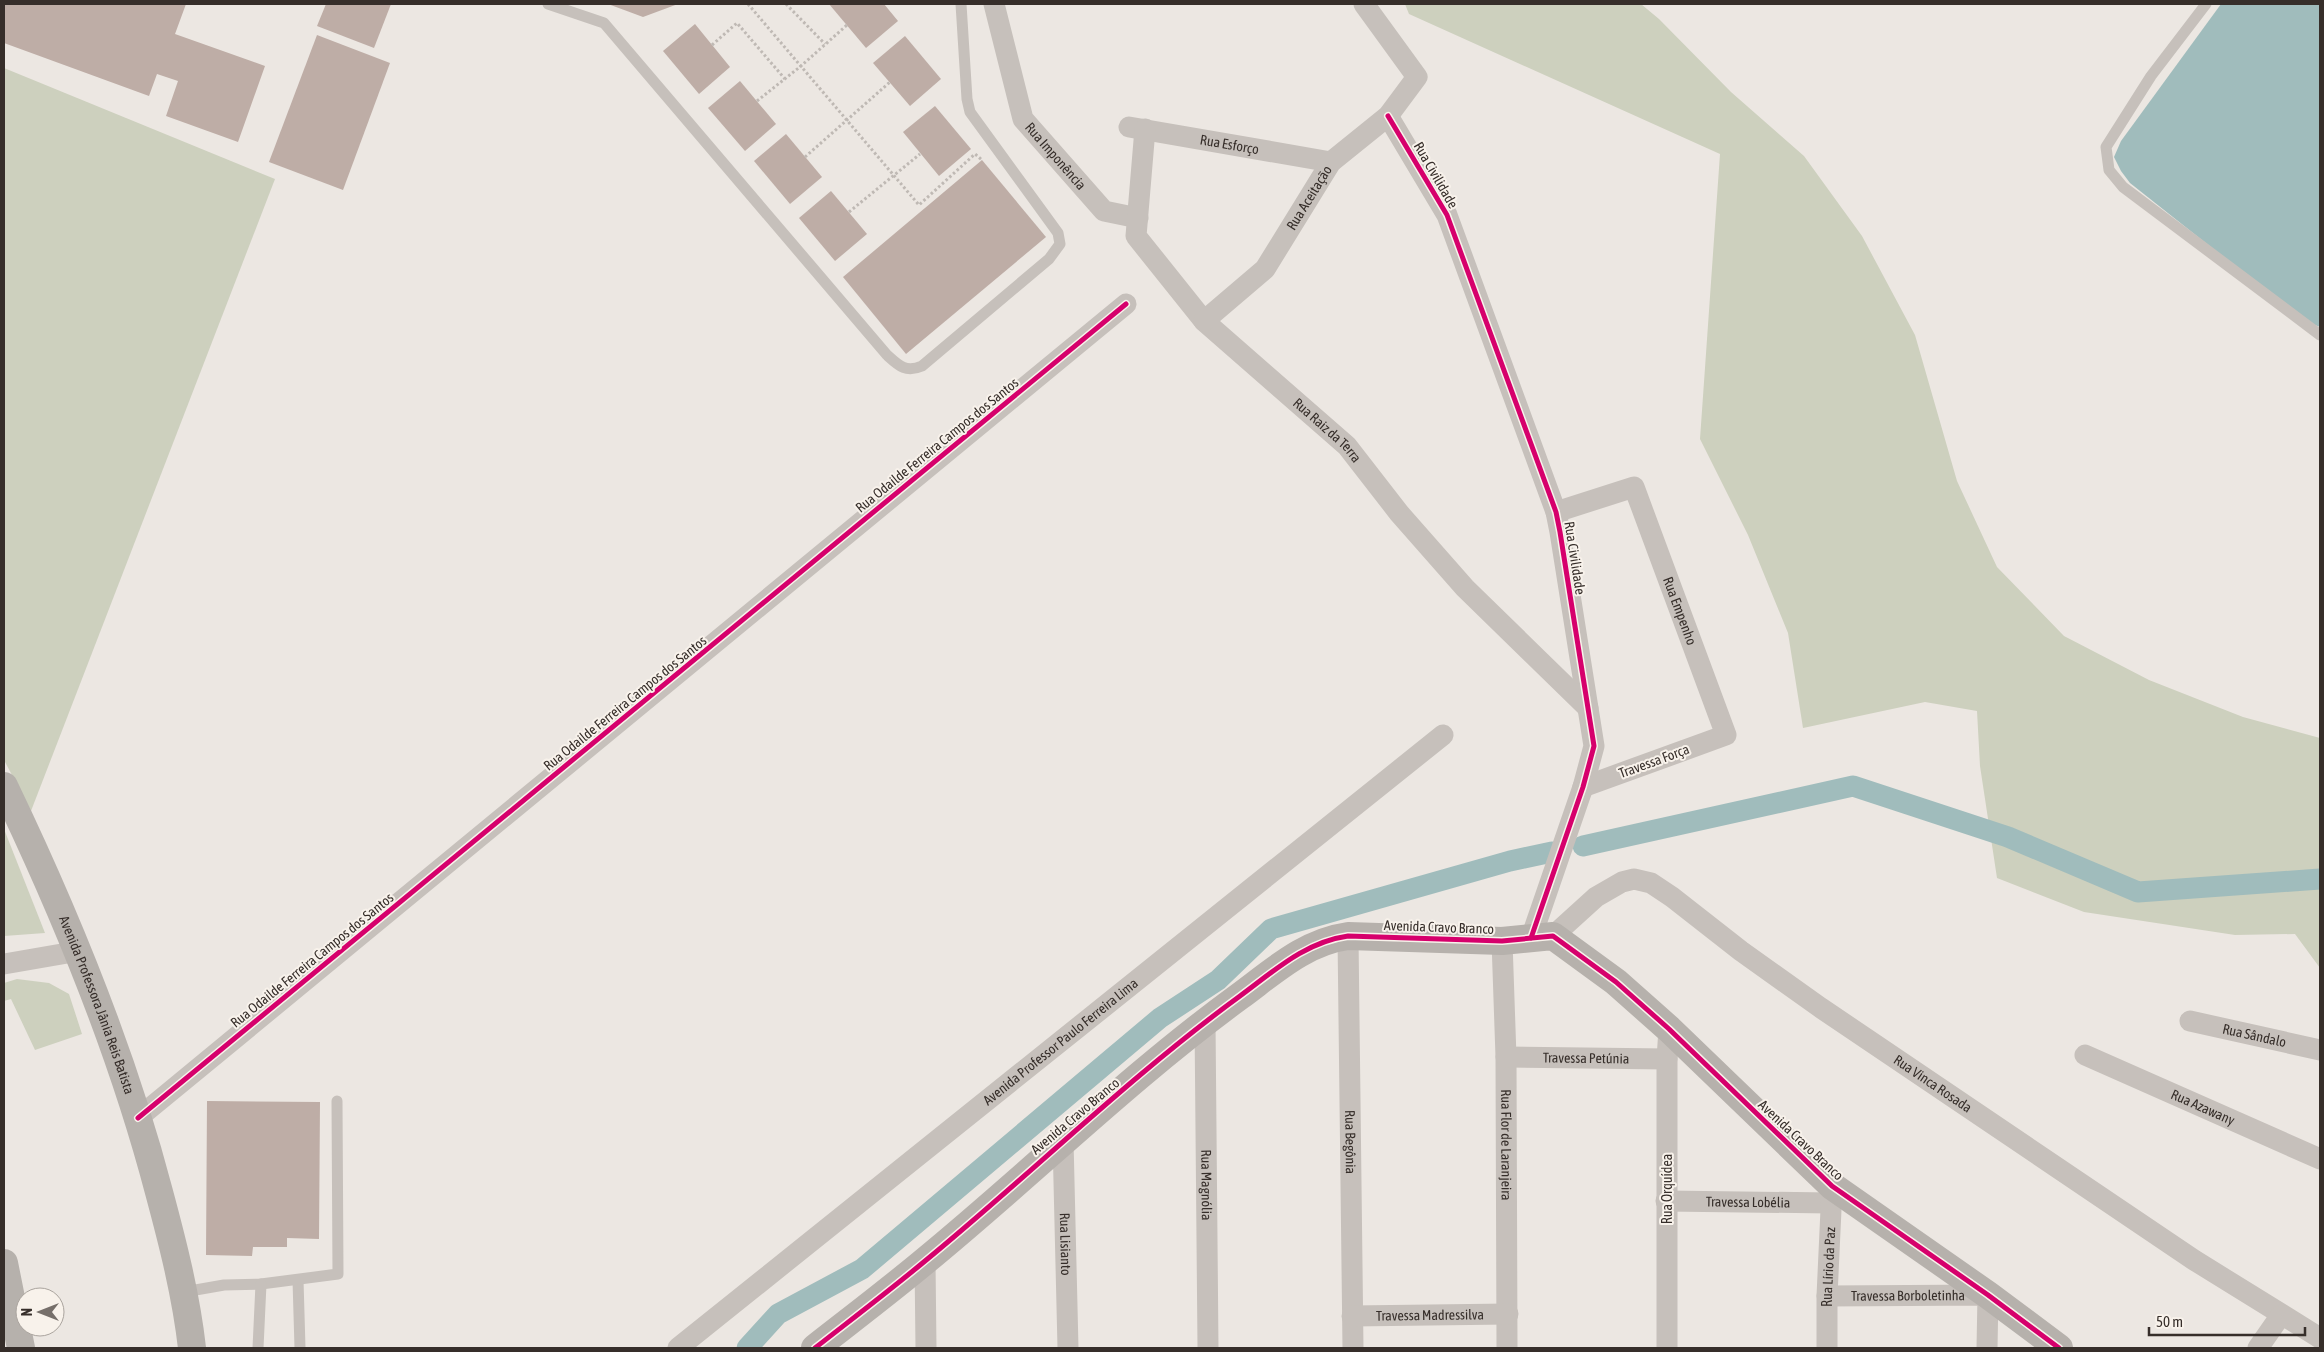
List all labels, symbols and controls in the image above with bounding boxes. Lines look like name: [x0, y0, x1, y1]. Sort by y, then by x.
street label: Rua Imponência: [1022, 119, 1089, 193]
street label: Rua Esforço: [1199, 131, 1260, 157]
street label: Rua Civilidade: [1411, 139, 1461, 211]
street label: Rua Aceitação: [1283, 162, 1335, 233]
street label: Rua Odailde Ferreira Campos dos Santos: [852, 374, 1022, 516]
street label: Rua Raiz da Terra: [1290, 395, 1365, 465]
street label: Rua Civilidade: [1561, 520, 1589, 596]
street label: Rua Empenho: [1660, 575, 1700, 647]
street label: Rua Odailde Ferreira Campos dos Santos: [540, 632, 710, 774]
street label: Travessa Força: [1617, 741, 1691, 781]
street label: Rua Odailde Ferreira Campos dos Santos: [227, 889, 397, 1031]
street label: Avenida Professora Jânia Reis Batista: [56, 913, 138, 1096]
street label: Avenida Cravo Branco: [1384, 917, 1494, 937]
street label: Avenida Professor Paulo Ferreira Lima: [980, 975, 1141, 1108]
street label: Rua Sândalo: [2221, 1021, 2288, 1050]
street label: Travessa Petúnia: [1543, 1049, 1629, 1067]
street label: Rua Vinca Rosada: [1891, 1051, 1975, 1116]
street label: Avenida Cravo Branco: [1028, 1074, 1122, 1158]
street label: Rua Azawany: [2169, 1086, 2237, 1128]
street label: Rua Flor de Laranjeira: [1498, 1089, 1514, 1201]
street label: Avenida Cravo Branco: [1755, 1097, 1847, 1183]
street label: Rua Begônia: [1342, 1110, 1359, 1174]
street label: Rua Magnólia: [1198, 1149, 1215, 1221]
street label: Rua Orquídea: [1659, 1154, 1675, 1224]
street label: Travessa Lobélia: [1706, 1193, 1790, 1211]
street label: Rua Lisianto: [1057, 1212, 1074, 1276]
street label: Rua Lírio da Paz: [1819, 1227, 1838, 1307]
north arrow: [15, 1287, 65, 1337]
street label: Travessa Borboletinha: [1851, 1287, 1965, 1304]
scale bar: [2149, 1304, 2305, 1336]
street label: Travessa Madressilva: [1376, 1306, 1484, 1324]
text: N: [19, 1308, 35, 1316]
text: 50 m: [2156, 1313, 2183, 1330]

